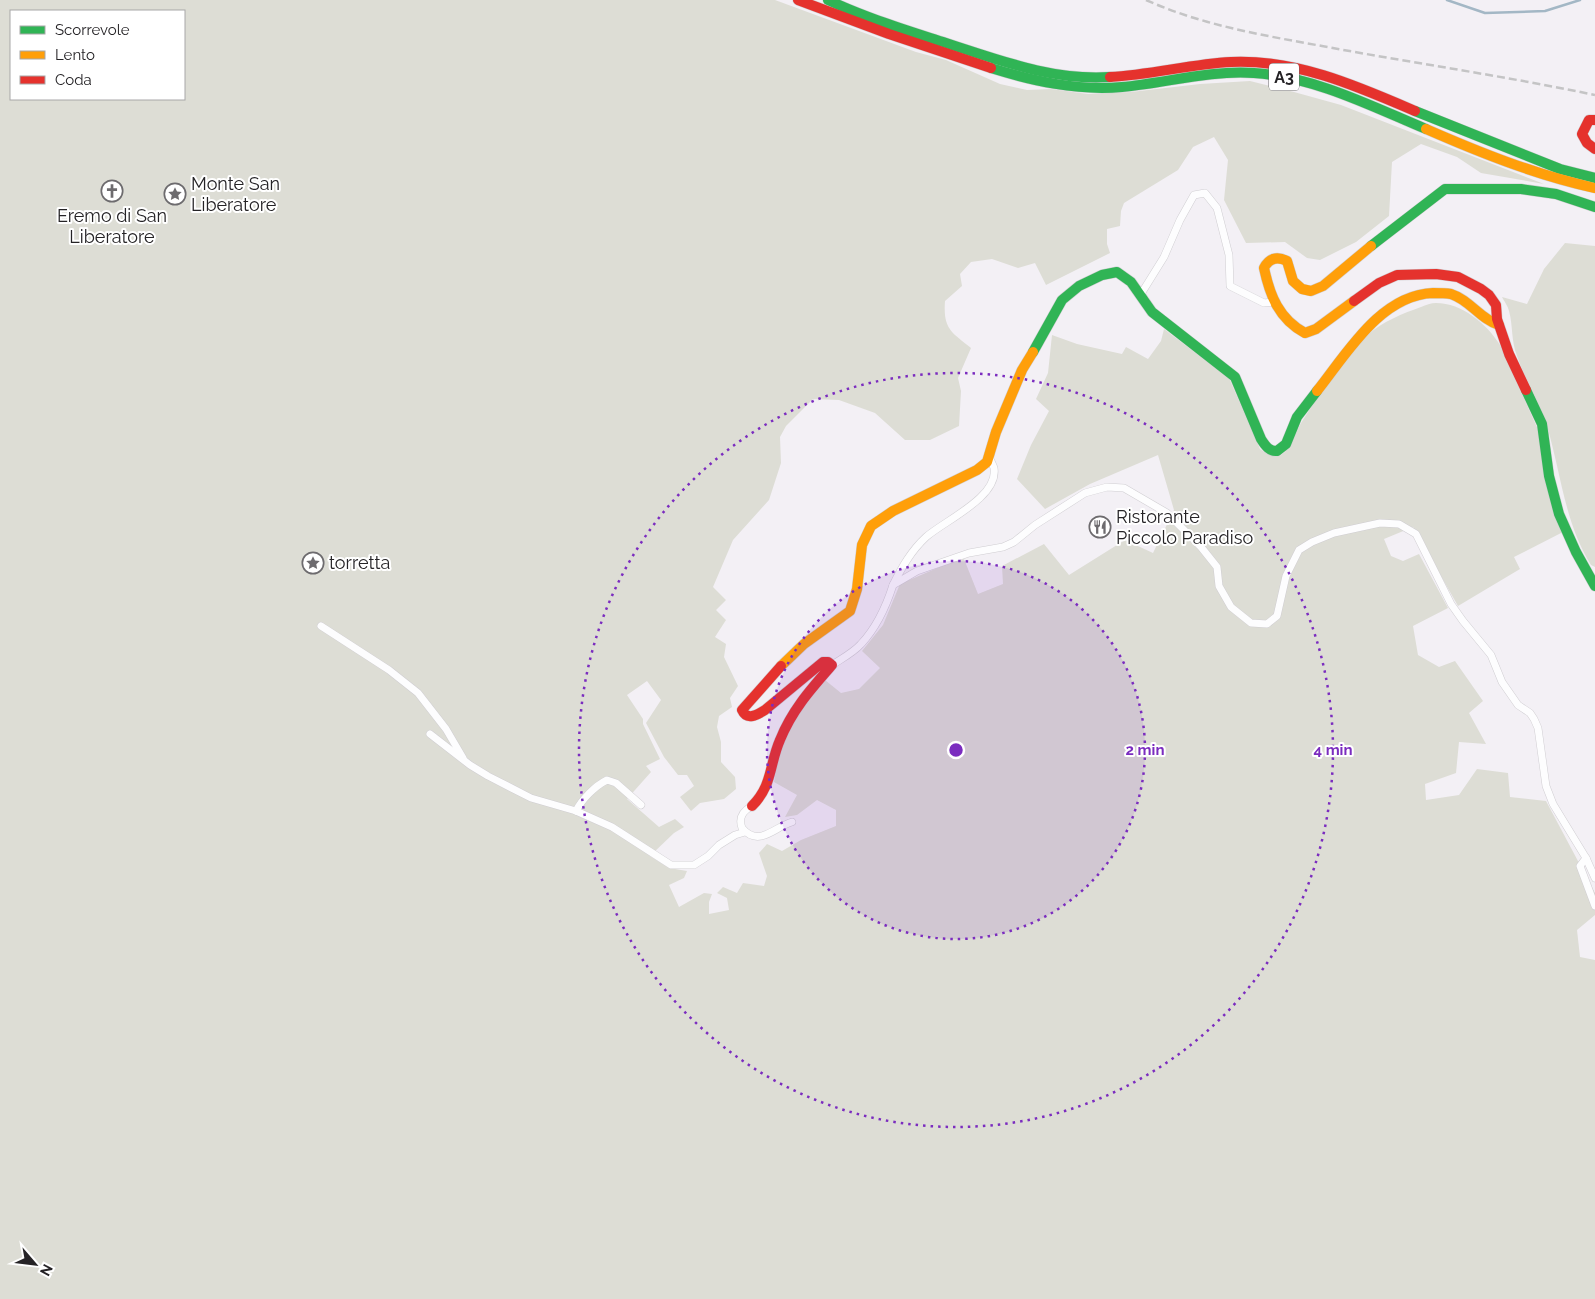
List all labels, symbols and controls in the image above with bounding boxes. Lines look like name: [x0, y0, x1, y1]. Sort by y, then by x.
legend: [10, 10, 185, 100]
text: Scorrevole: [55, 21, 130, 39]
text: Lento: [55, 46, 95, 64]
road number: A3: [1269, 64, 1299, 90]
text: Coda: [55, 71, 92, 89]
place label: Monte San Liberatore: [191, 173, 280, 215]
church icon: Eremo di San Liberatore: [100, 179, 124, 203]
place icon: Monte San Liberatore: [163, 182, 187, 206]
place label: Eremo di San Liberatore: [57, 205, 167, 247]
place label: Ristorante Piccolo Paradiso: [1116, 506, 1253, 548]
restaurant icon: Ristorante Piccolo Paradiso: [1088, 515, 1112, 539]
place icon: torretta: [301, 551, 325, 575]
place label: torretta: [329, 552, 390, 573]
centre of rings: [947, 741, 965, 759]
text: 2 min: [1126, 741, 1164, 759]
text: 4 min: [1313, 741, 1353, 759]
north arrow: [10, 1239, 60, 1289]
text: N: [37, 1262, 56, 1279]

